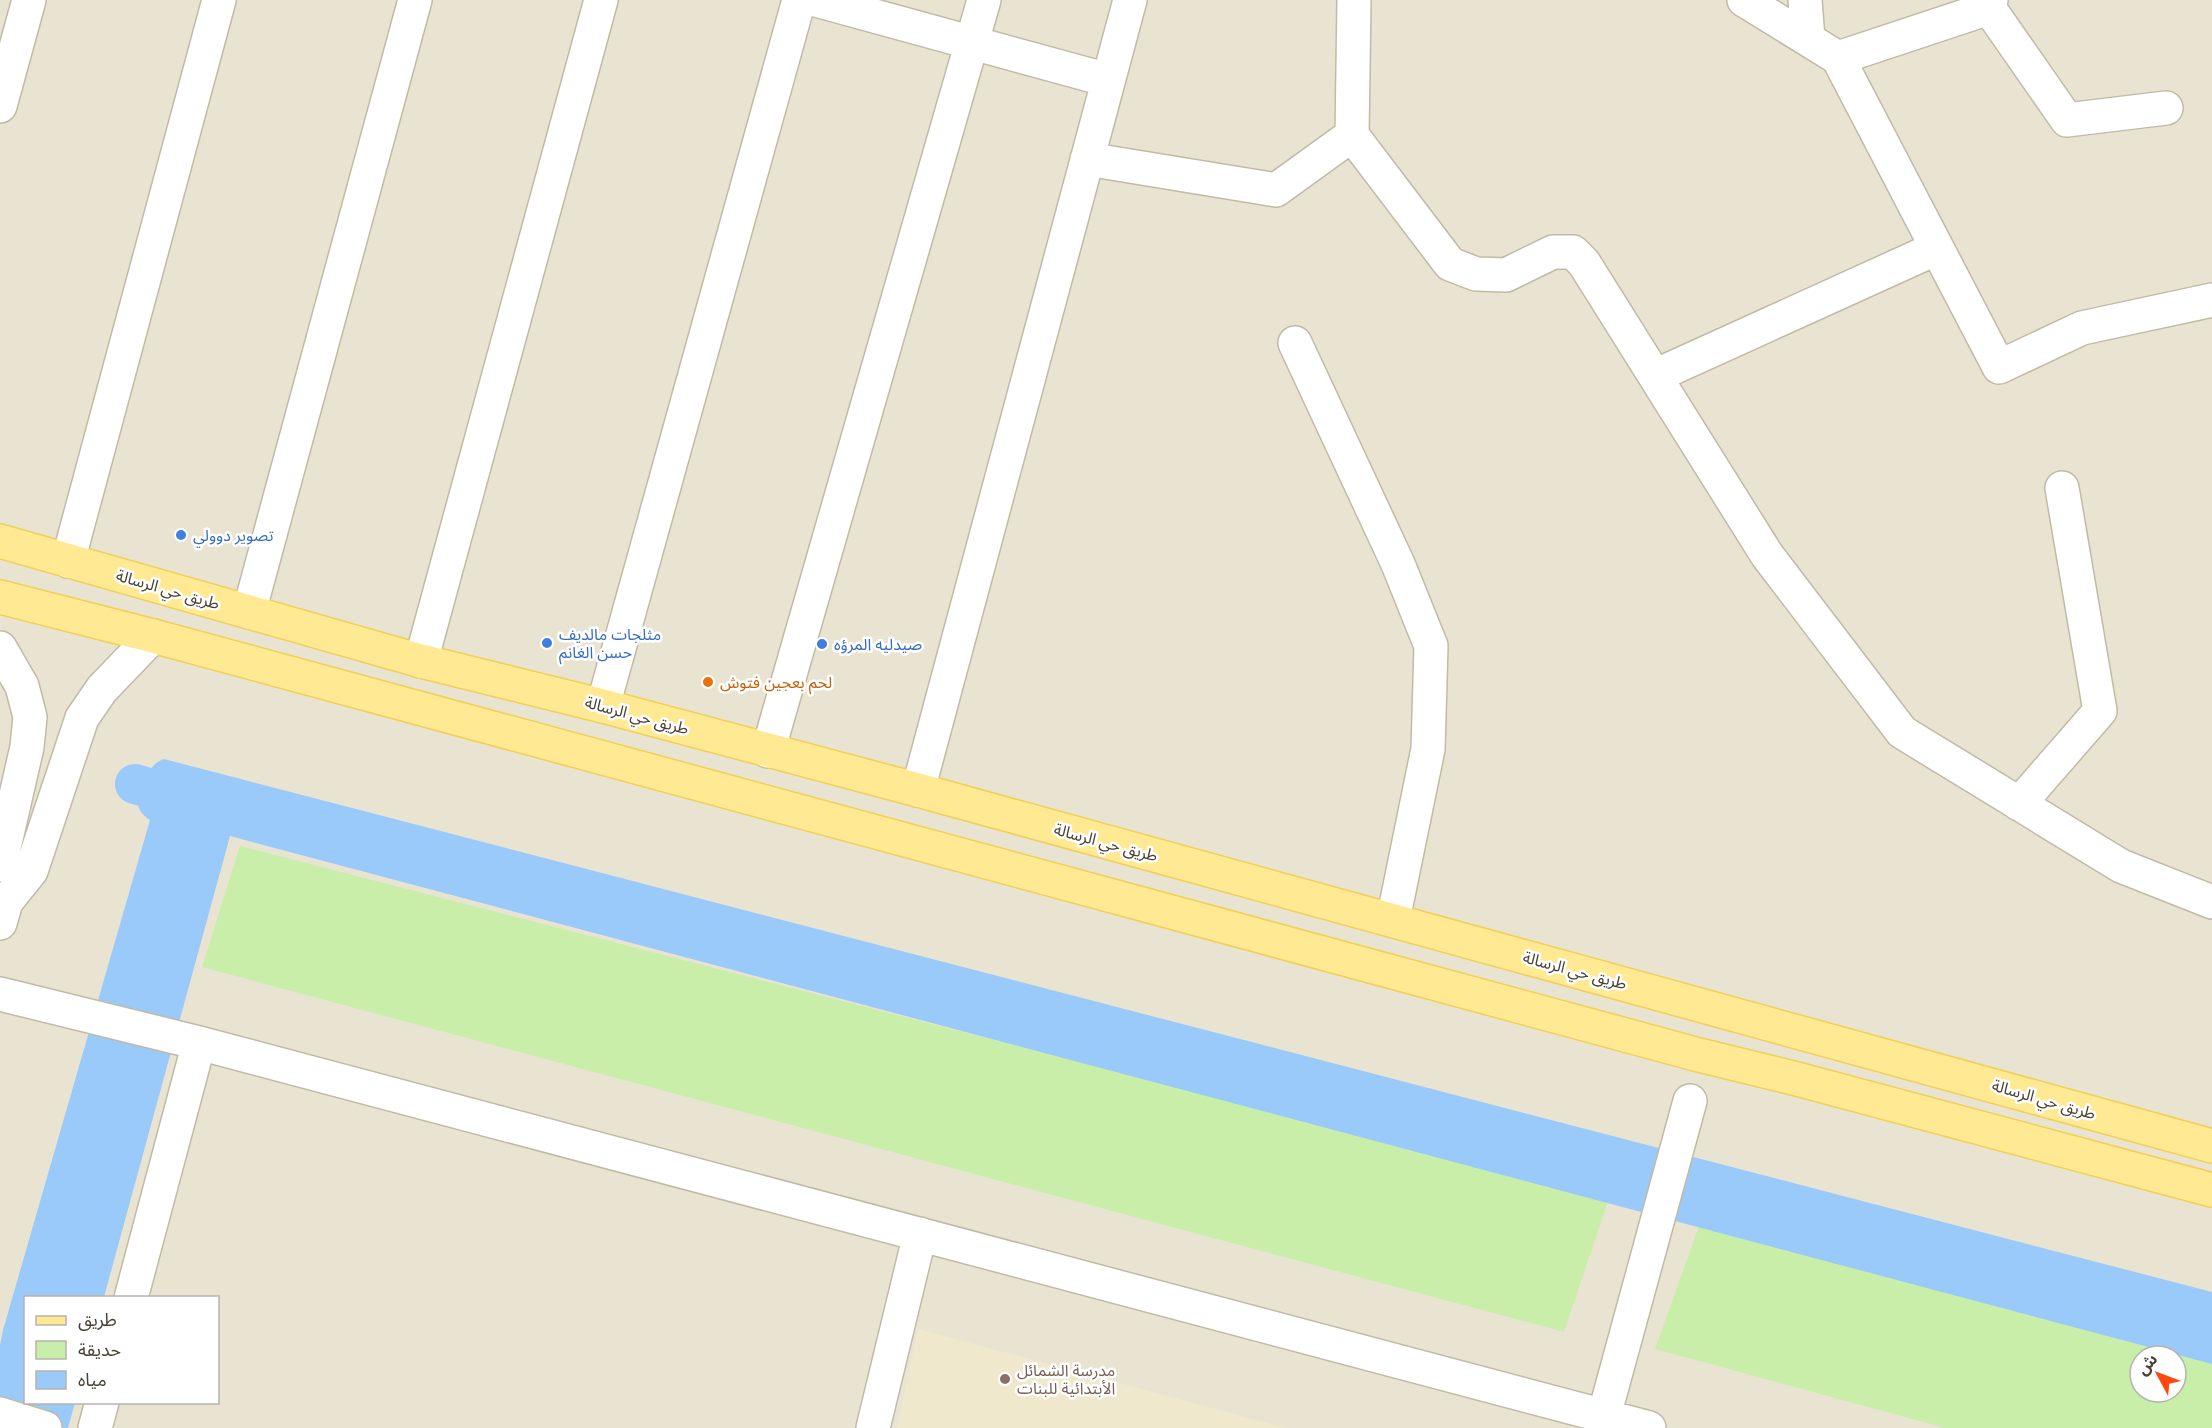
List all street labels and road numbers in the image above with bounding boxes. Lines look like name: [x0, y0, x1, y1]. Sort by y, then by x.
street label: طريق حي الرسالة: [113, 565, 222, 616]
street label: طريق حي الرسالة: [582, 692, 691, 741]
street label: طريق حي الرسالة: [1051, 819, 1160, 868]
street label: طريق حي الرسالة: [1520, 947, 1629, 996]
street label: طريق حي الرسالة: [1989, 1075, 2098, 1126]

